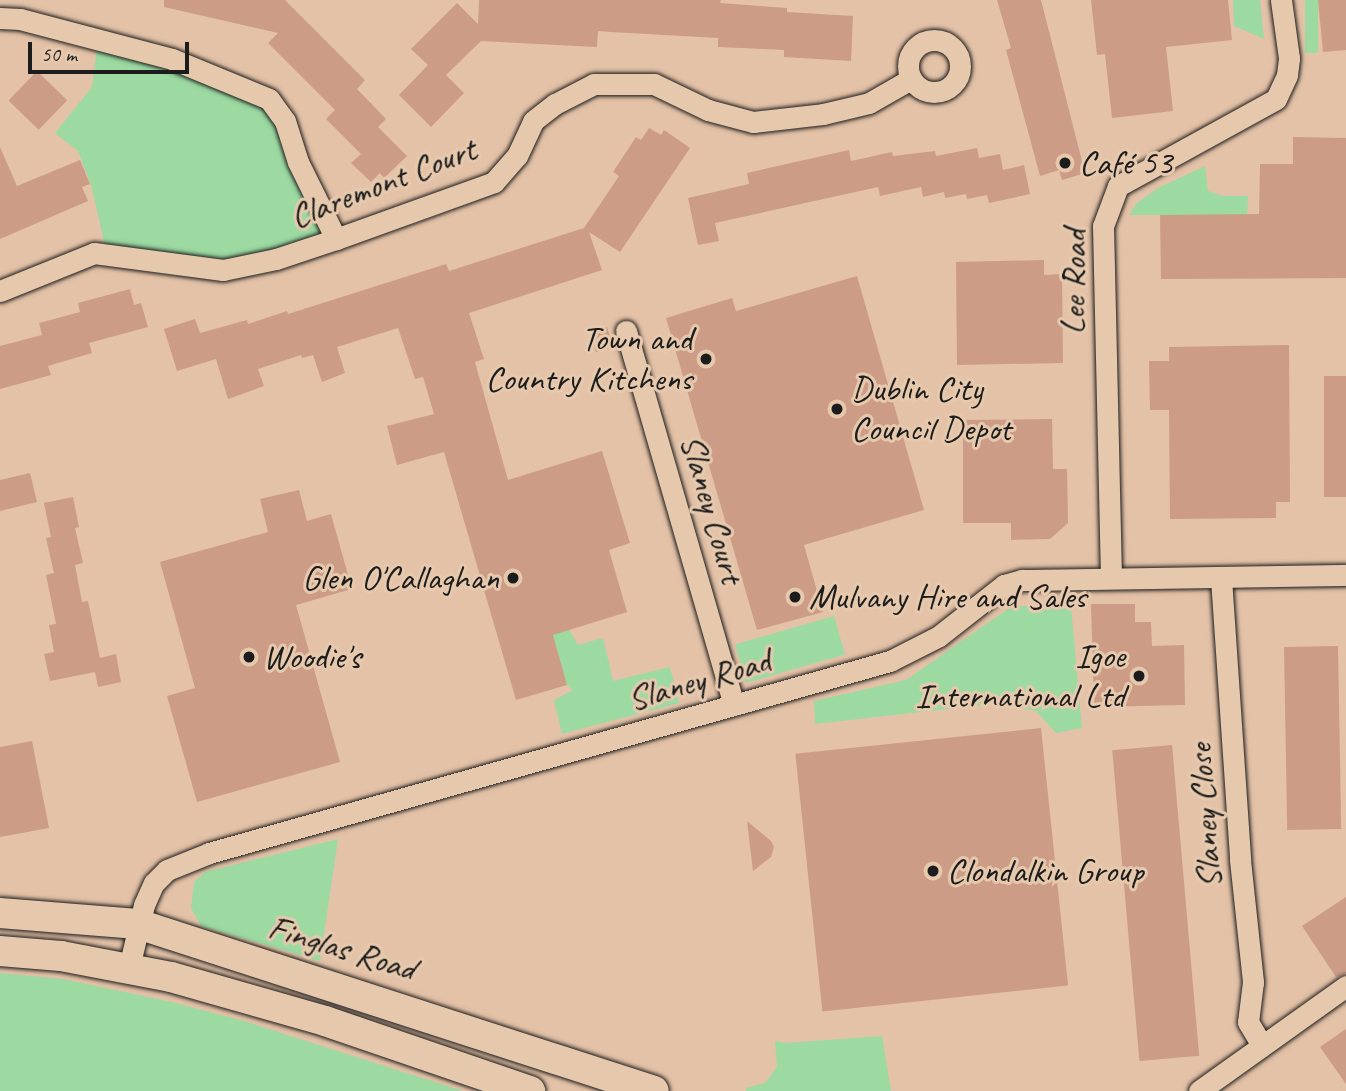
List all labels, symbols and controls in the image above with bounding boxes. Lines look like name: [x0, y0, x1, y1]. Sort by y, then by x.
scale bar: [32, 28, 192, 72]
text: 50 m: [41, 41, 77, 67]
street label: Claremont Court: [284, 128, 482, 238]
place label: Café 53: [1079, 142, 1172, 184]
marker: Café 53: [1057, 155, 1073, 171]
street label: Lee Road: [1052, 229, 1096, 335]
place label: Town and Country Kitchens: [487, 318, 692, 400]
marker: Town and Country Kitchens: [698, 351, 714, 367]
place label: Dublin City Council Depot: [851, 368, 1011, 450]
marker: Dublin City Council Depot: [829, 401, 845, 417]
street label: Slaney Court: [671, 430, 753, 588]
place label: Glen O'Callaghan: [302, 557, 499, 599]
marker: Glen O'Callaghan: [505, 570, 521, 586]
place label: Mulvany Hire and Sales: [809, 576, 1088, 618]
marker: Mulvany Hire and Sales: [787, 589, 803, 605]
place label: Igoe International Ltd: [916, 635, 1125, 717]
place label: Woodie's: [263, 636, 361, 678]
street label: Slaney Road: [624, 640, 774, 720]
marker: Woodie's: [241, 649, 257, 665]
marker: Igoe International Ltd: [1131, 668, 1147, 684]
street label: Slaney Close: [1179, 742, 1231, 890]
place label: Clondalkin Group: [947, 850, 1143, 892]
marker: Clondalkin Group: [925, 863, 941, 879]
street label: Finglas Road: [264, 906, 420, 990]

